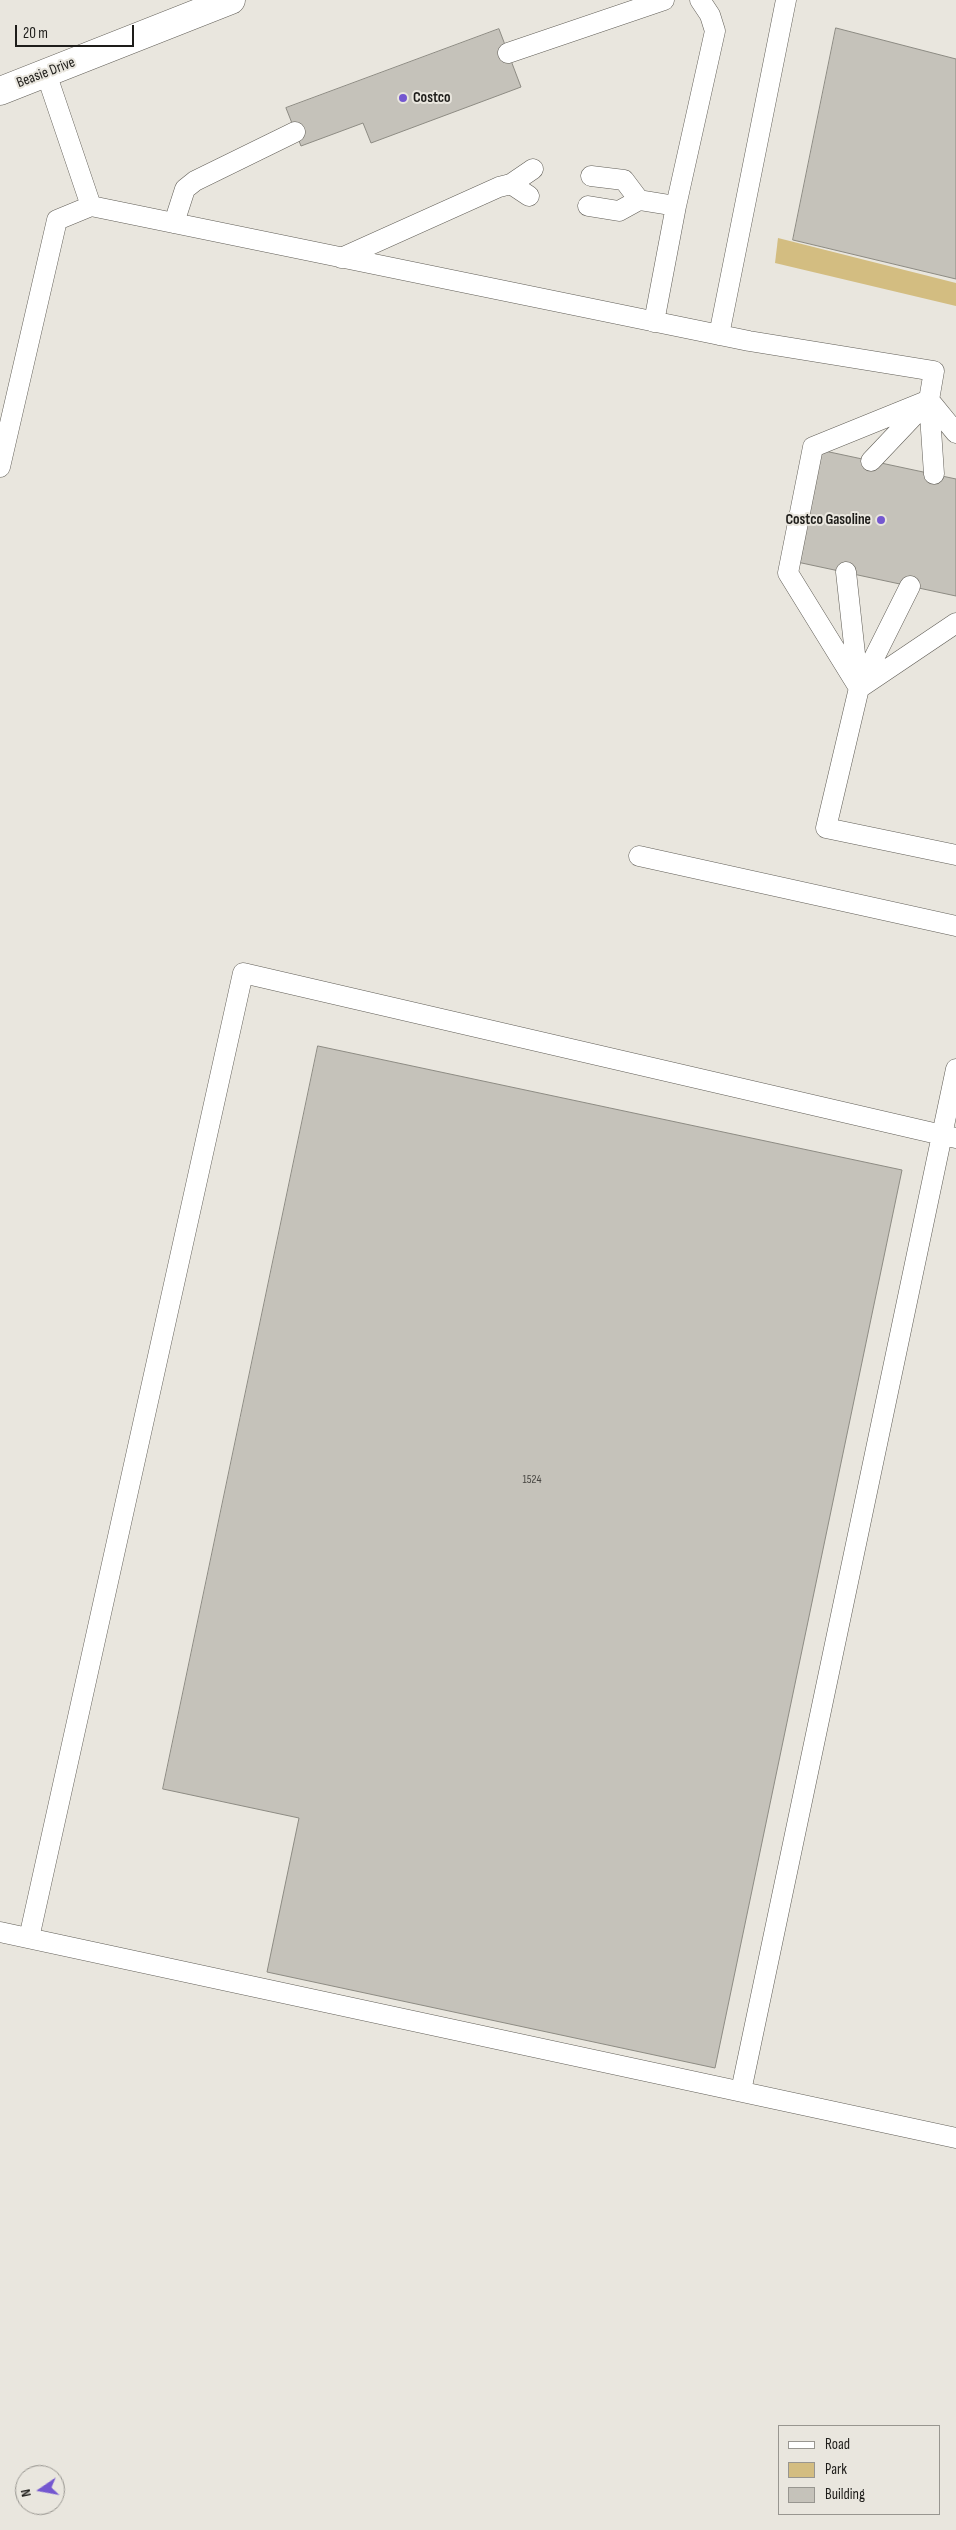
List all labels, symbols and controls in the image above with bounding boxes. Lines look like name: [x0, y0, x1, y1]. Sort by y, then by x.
scale bar: [18, 15, 136, 47]
text: 20 m: [23, 24, 48, 43]
street label: Beasie Drive: [14, 54, 78, 92]
place label: Costco: [413, 89, 451, 107]
marker: Costco: [397, 92, 409, 104]
place label: Costco Gasoline: [785, 511, 871, 529]
marker: Costco Gasoline: [875, 514, 887, 526]
house number: 1524: [523, 1473, 541, 1487]
legend: [778, 2425, 941, 2515]
text: Road: [825, 2435, 850, 2454]
text: Park: [825, 2460, 847, 2479]
north arrow: [15, 2465, 65, 2515]
text: Building: [825, 2485, 865, 2504]
text: N: [17, 2488, 35, 2498]

